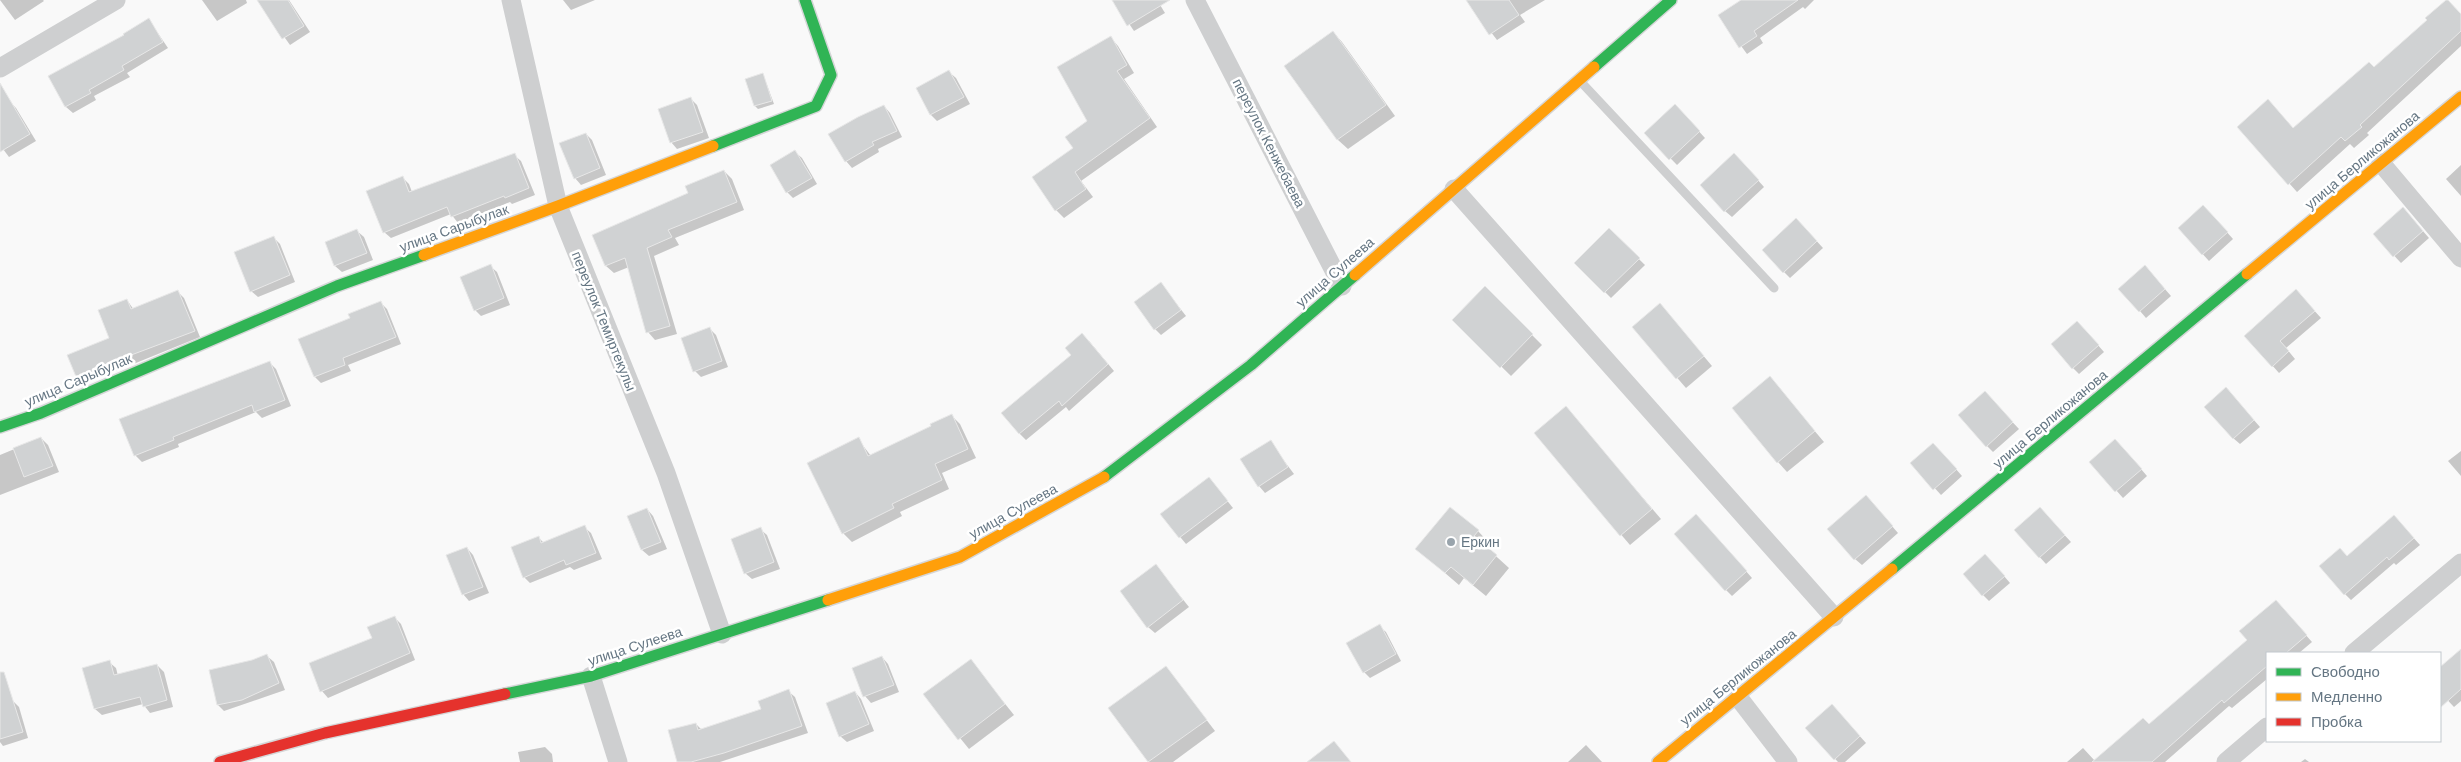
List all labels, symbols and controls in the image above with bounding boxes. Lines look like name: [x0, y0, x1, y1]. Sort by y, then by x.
street label: переулок Кенжебаева: [1230, 76, 1309, 210]
street label: улица Берликожанова: [2302, 107, 2423, 213]
street label: улица Сарыбулак: [397, 201, 511, 255]
street label: улица Сулеева: [1293, 234, 1377, 310]
street label: переулок Темиртекулы: [569, 249, 639, 393]
street label: улица Сарыбулак: [22, 350, 135, 410]
street label: улица Берликожанова: [1990, 366, 2111, 472]
street label: улица Сулеева: [966, 480, 1060, 542]
place label: Еркин: [1461, 534, 1500, 550]
marker: Еркин: [1445, 536, 1457, 548]
street label: улица Сулеева: [586, 623, 684, 669]
street label: улица Берликожанова: [1677, 625, 1799, 729]
legend: [2266, 652, 2441, 742]
text: Свободно: [2311, 663, 2380, 680]
text: Медленно: [2311, 688, 2382, 705]
text: Пробка: [2311, 713, 2363, 730]

